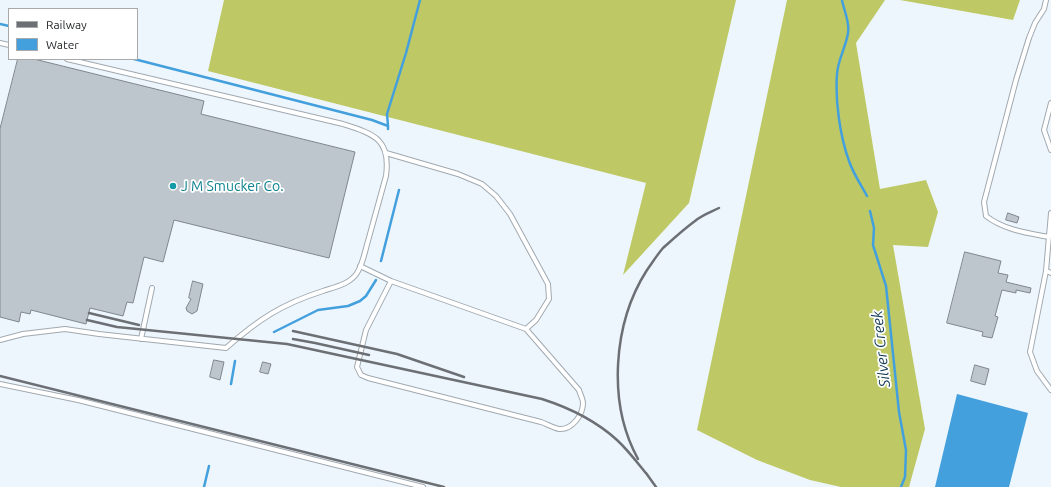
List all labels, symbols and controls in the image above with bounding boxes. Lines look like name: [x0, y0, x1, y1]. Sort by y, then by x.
legend: [8, 8, 138, 60]
text: Railway: [46, 18, 87, 31]
text: Water: [46, 38, 79, 51]
place label: J M Smucker Co.: [181, 178, 284, 194]
marker: J M Smucker Co.: [168, 181, 178, 191]
water label: Silver Creek: [868, 310, 894, 388]

